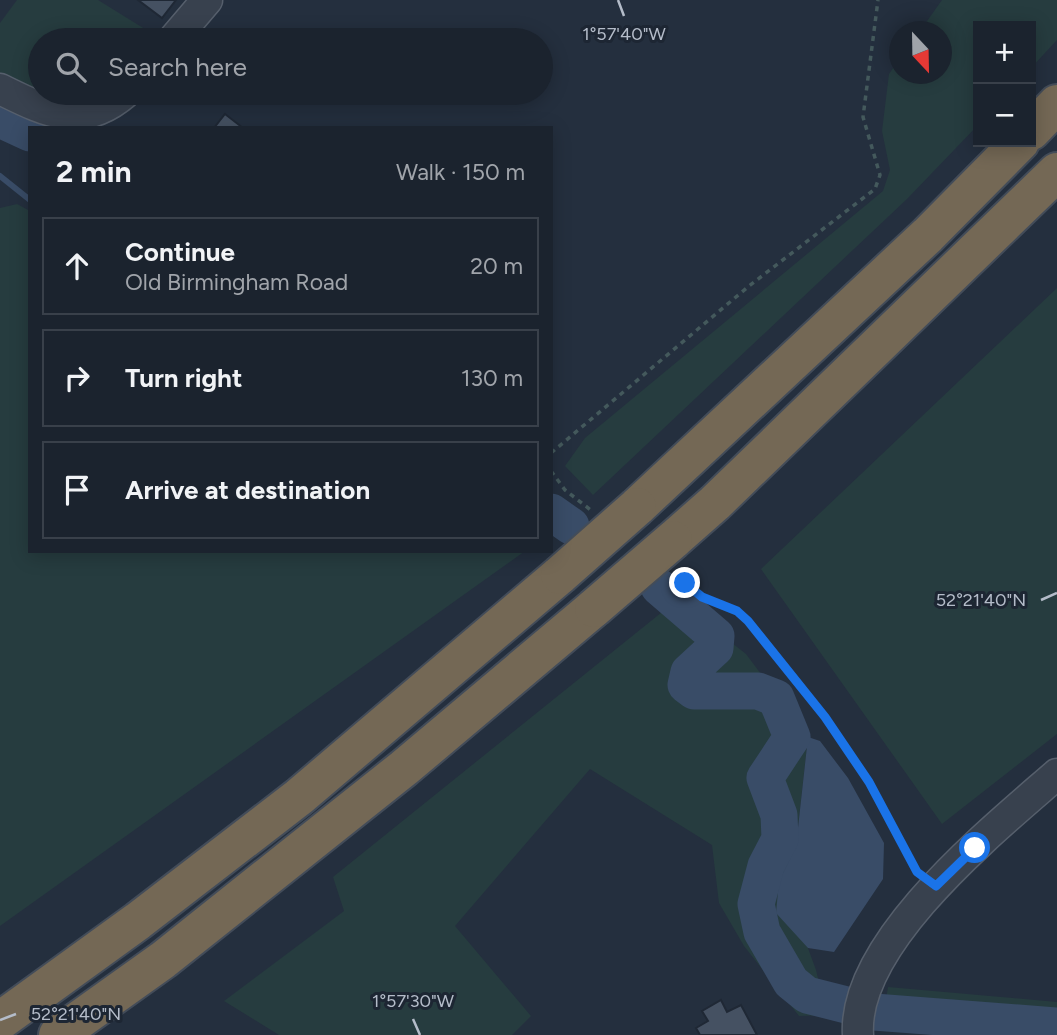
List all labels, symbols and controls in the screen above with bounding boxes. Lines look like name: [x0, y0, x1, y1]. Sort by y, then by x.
north arrow: [889, 21, 952, 84]
map controls: [973, 21, 1036, 147]
button: +: [973, 21, 1036, 84]
text: 1°57'40"W: [582, 23, 666, 45]
search box: [28, 28, 553, 105]
icon: search: [52, 48, 90, 86]
text: Search here: [108, 51, 247, 83]
button: −: [973, 84, 1036, 147]
text: 2 min: [56, 153, 132, 190]
text: Walk · 150 m: [396, 158, 525, 186]
text: Continue: [125, 236, 235, 268]
icon: ahead: [58, 247, 96, 285]
text: 20 m: [470, 252, 523, 280]
text: Old Birmingham Road: [125, 268, 348, 296]
icon: right: [58, 359, 96, 397]
text: Turn right: [125, 362, 242, 394]
text: 130 m: [461, 364, 523, 392]
icon: arrive: [58, 471, 96, 509]
text: Arrive at destination: [125, 474, 370, 506]
route end: [669, 567, 700, 598]
text: 52°21'40"N: [936, 589, 1026, 611]
route start: [959, 832, 990, 863]
text: 1°57'30"W: [372, 990, 455, 1012]
text: 52°21'40"N: [31, 1003, 121, 1025]

